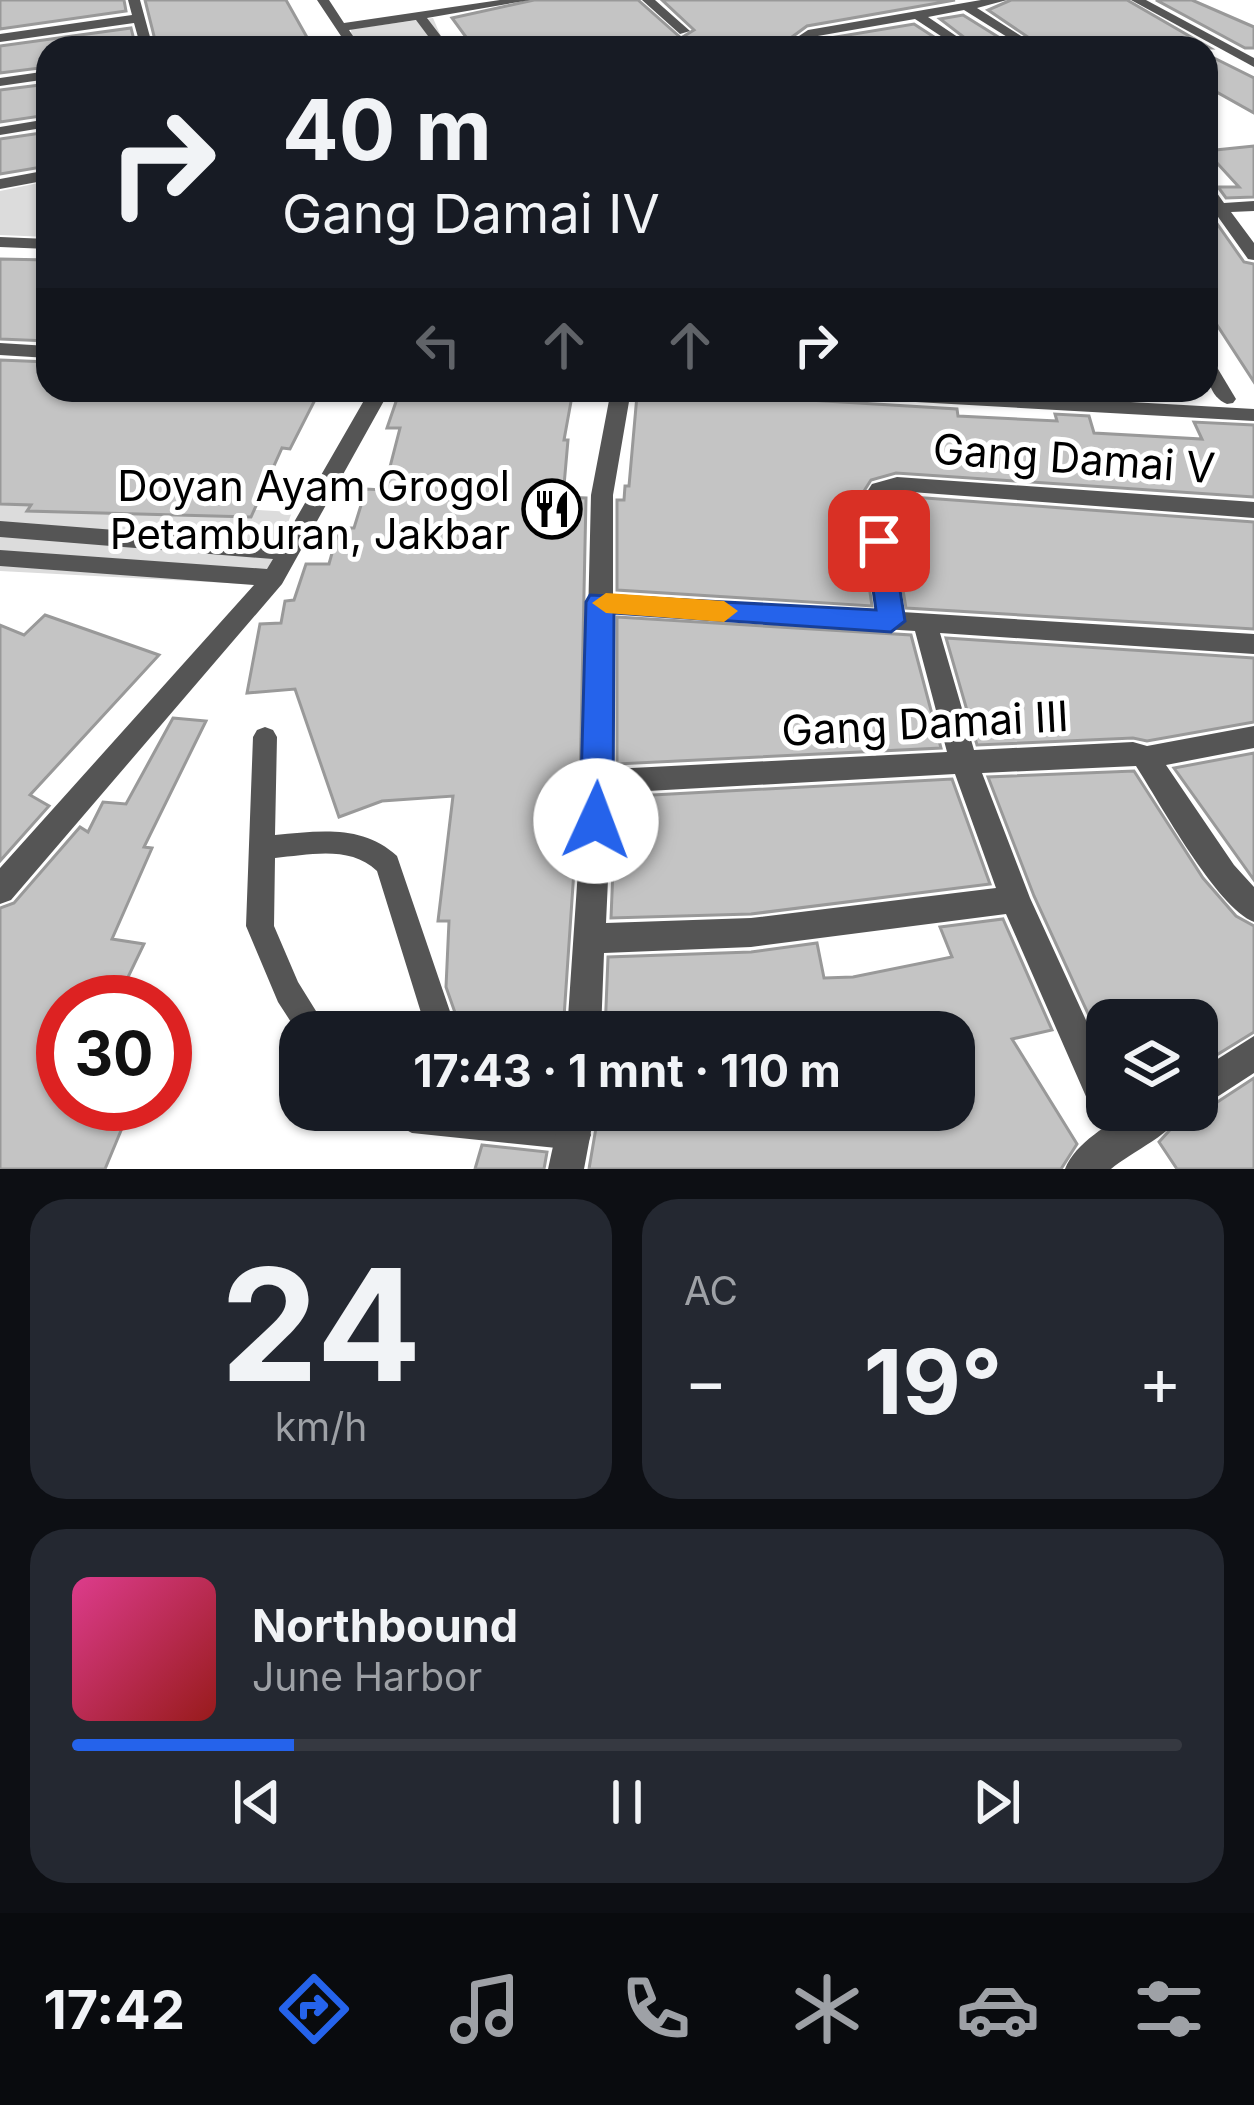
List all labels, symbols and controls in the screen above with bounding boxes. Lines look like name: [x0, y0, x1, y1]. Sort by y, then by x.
text: 40 m: [282, 79, 492, 180]
icon: right: [84, 84, 240, 240]
text: Gang Damai IV: [282, 181, 660, 246]
icon: left: [405, 312, 471, 378]
icon: ahead: [531, 312, 597, 378]
icon: ahead: [657, 312, 723, 378]
icon: right: [783, 312, 849, 378]
street label: Gang Damai V: [931, 423, 1217, 493]
place label: Doyan Ayam Grogol Petamburan, Jakbar: [110, 460, 510, 559]
restaurant icon: Doyan Ayam Grogol Petamburan, Jakbar: [521, 478, 583, 540]
pin: [828, 490, 930, 592]
icon: arrive: [846, 508, 912, 574]
street label: Gang Damai III: [780, 690, 1070, 756]
position arrow: [533, 758, 659, 884]
speed limit sign: 30: [36, 975, 192, 1131]
map controls: [1086, 999, 1218, 1131]
button: layers: [1086, 999, 1218, 1131]
text: 17:43 · 1 mnt · 110 m: [413, 1043, 841, 1098]
text: 24: [220, 1230, 422, 1419]
text: AC: [684, 1267, 738, 1314]
text: 19°: [864, 1327, 1002, 1436]
text: −: [684, 1341, 728, 1421]
text: +: [1138, 1341, 1182, 1421]
text: km/h: [275, 1403, 367, 1450]
text: Northbound: [252, 1598, 518, 1653]
text: June Harbor: [252, 1653, 482, 1700]
icon: previous: [224, 1769, 290, 1835]
icon: pause: [594, 1769, 660, 1835]
icon: next: [964, 1769, 1030, 1835]
icon: directions: [272, 1967, 356, 2051]
icon: music: [443, 1967, 527, 2051]
icon: phone: [614, 1967, 698, 2051]
icon: climate: [785, 1967, 869, 2051]
icon: car: [956, 1967, 1040, 2051]
icon: filters: [1127, 1967, 1211, 2051]
text: 17:42: [43, 1977, 185, 2042]

